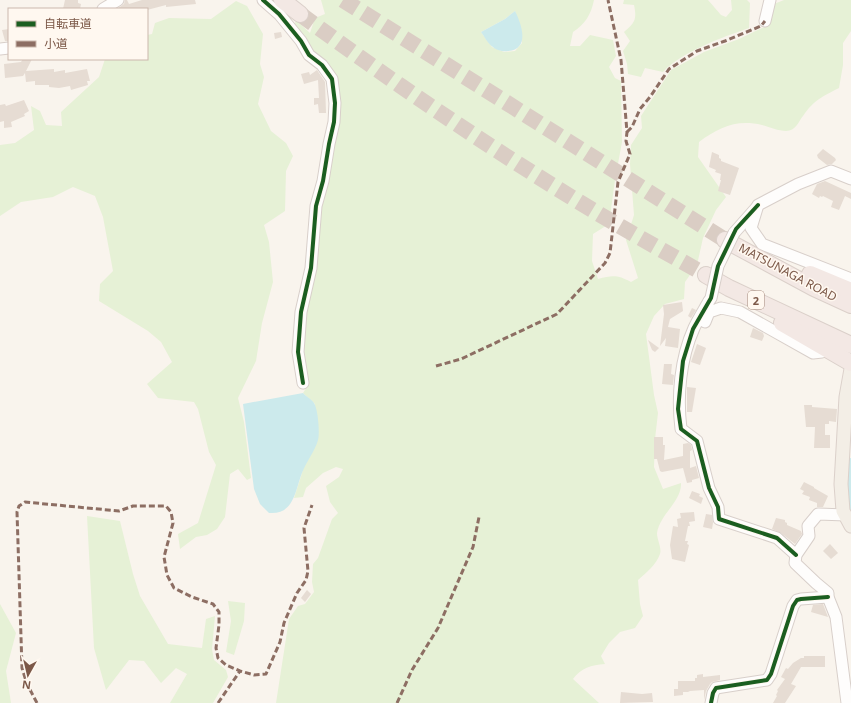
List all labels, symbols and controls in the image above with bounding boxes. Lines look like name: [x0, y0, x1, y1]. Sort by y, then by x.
legend: [8, 8, 148, 60]
text: 自転車道: [44, 15, 92, 32]
text: 小道: [44, 35, 68, 52]
street label: MATSUNAGA ROAD: [736, 239, 840, 305]
road number: 2: [748, 291, 764, 309]
north arrow: [8, 655, 48, 695]
text: N: [21, 677, 32, 693]

